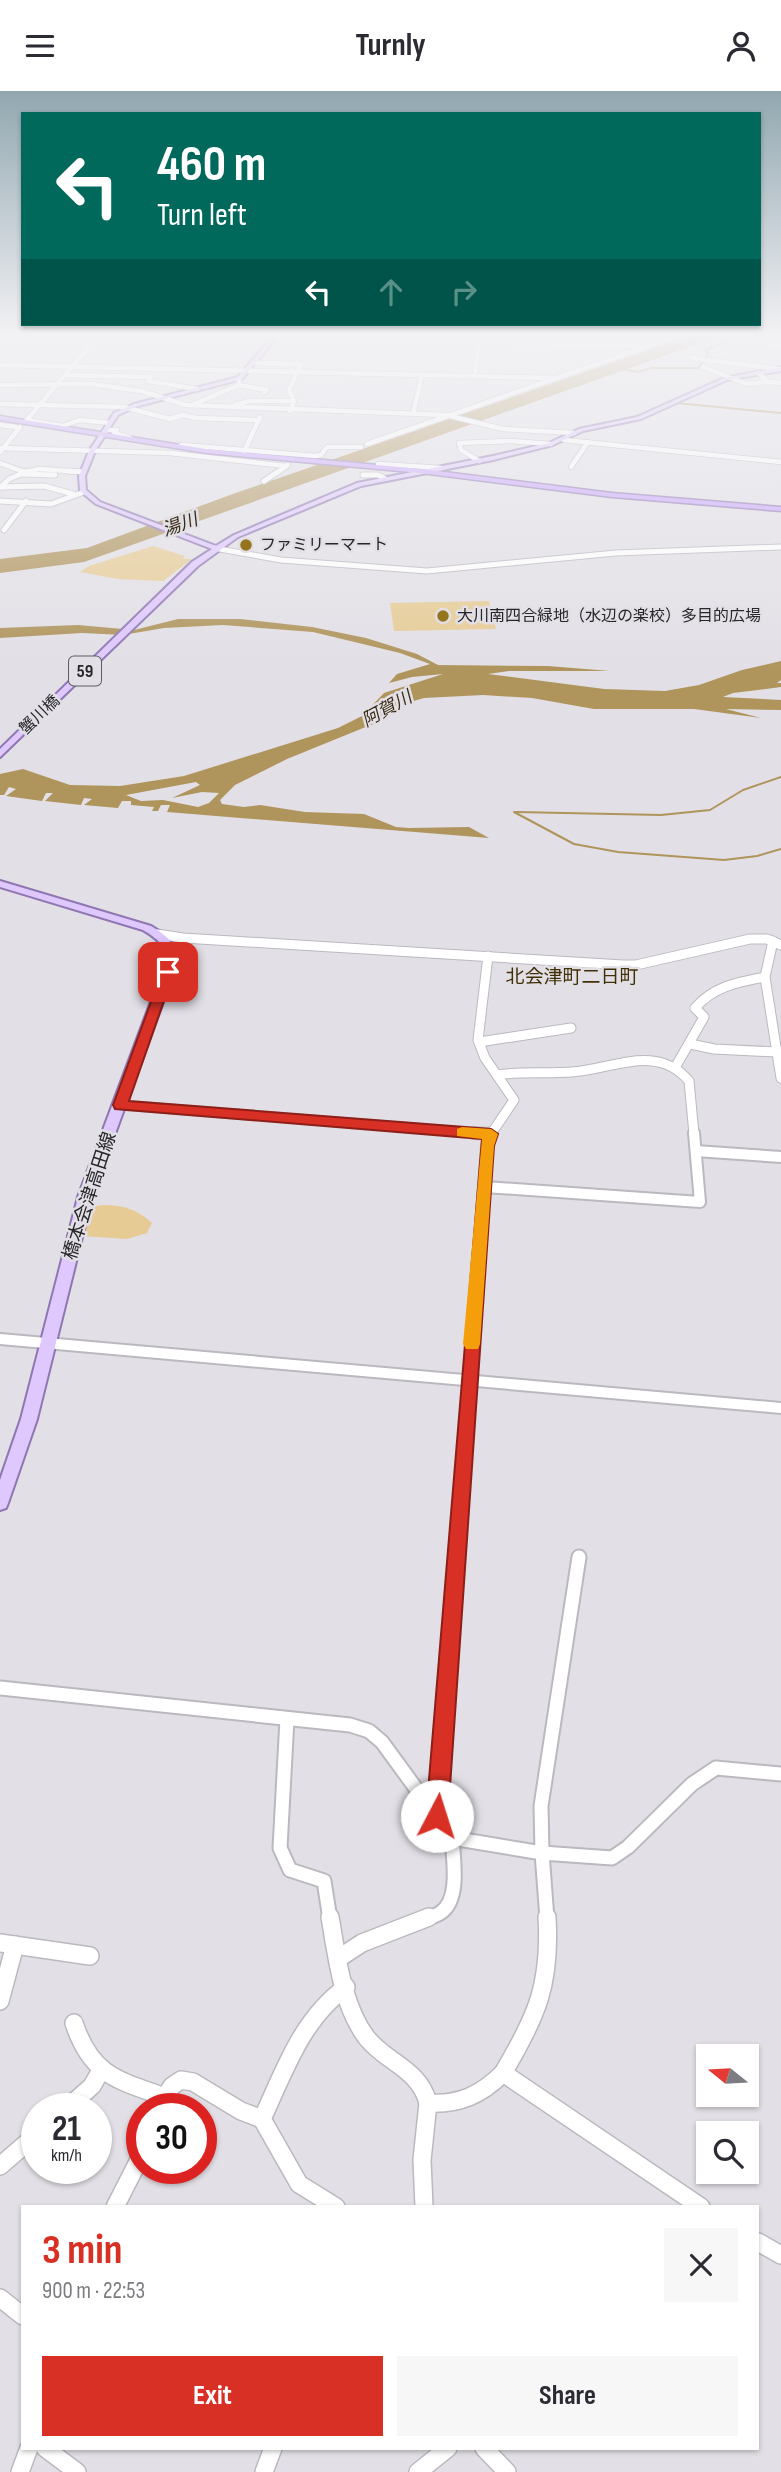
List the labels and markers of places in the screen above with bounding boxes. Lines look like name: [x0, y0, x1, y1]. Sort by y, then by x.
place label: ファミリーマート: [260, 536, 388, 555]
marker: ファミリーマート: [238, 537, 254, 553]
place label: 大川南四合緑地（水辺の楽校）多目的広場: [457, 607, 761, 626]
marker: 大川南四合緑地（水辺の楽校）多目的広場: [435, 608, 451, 624]
pin: [138, 942, 198, 1002]

